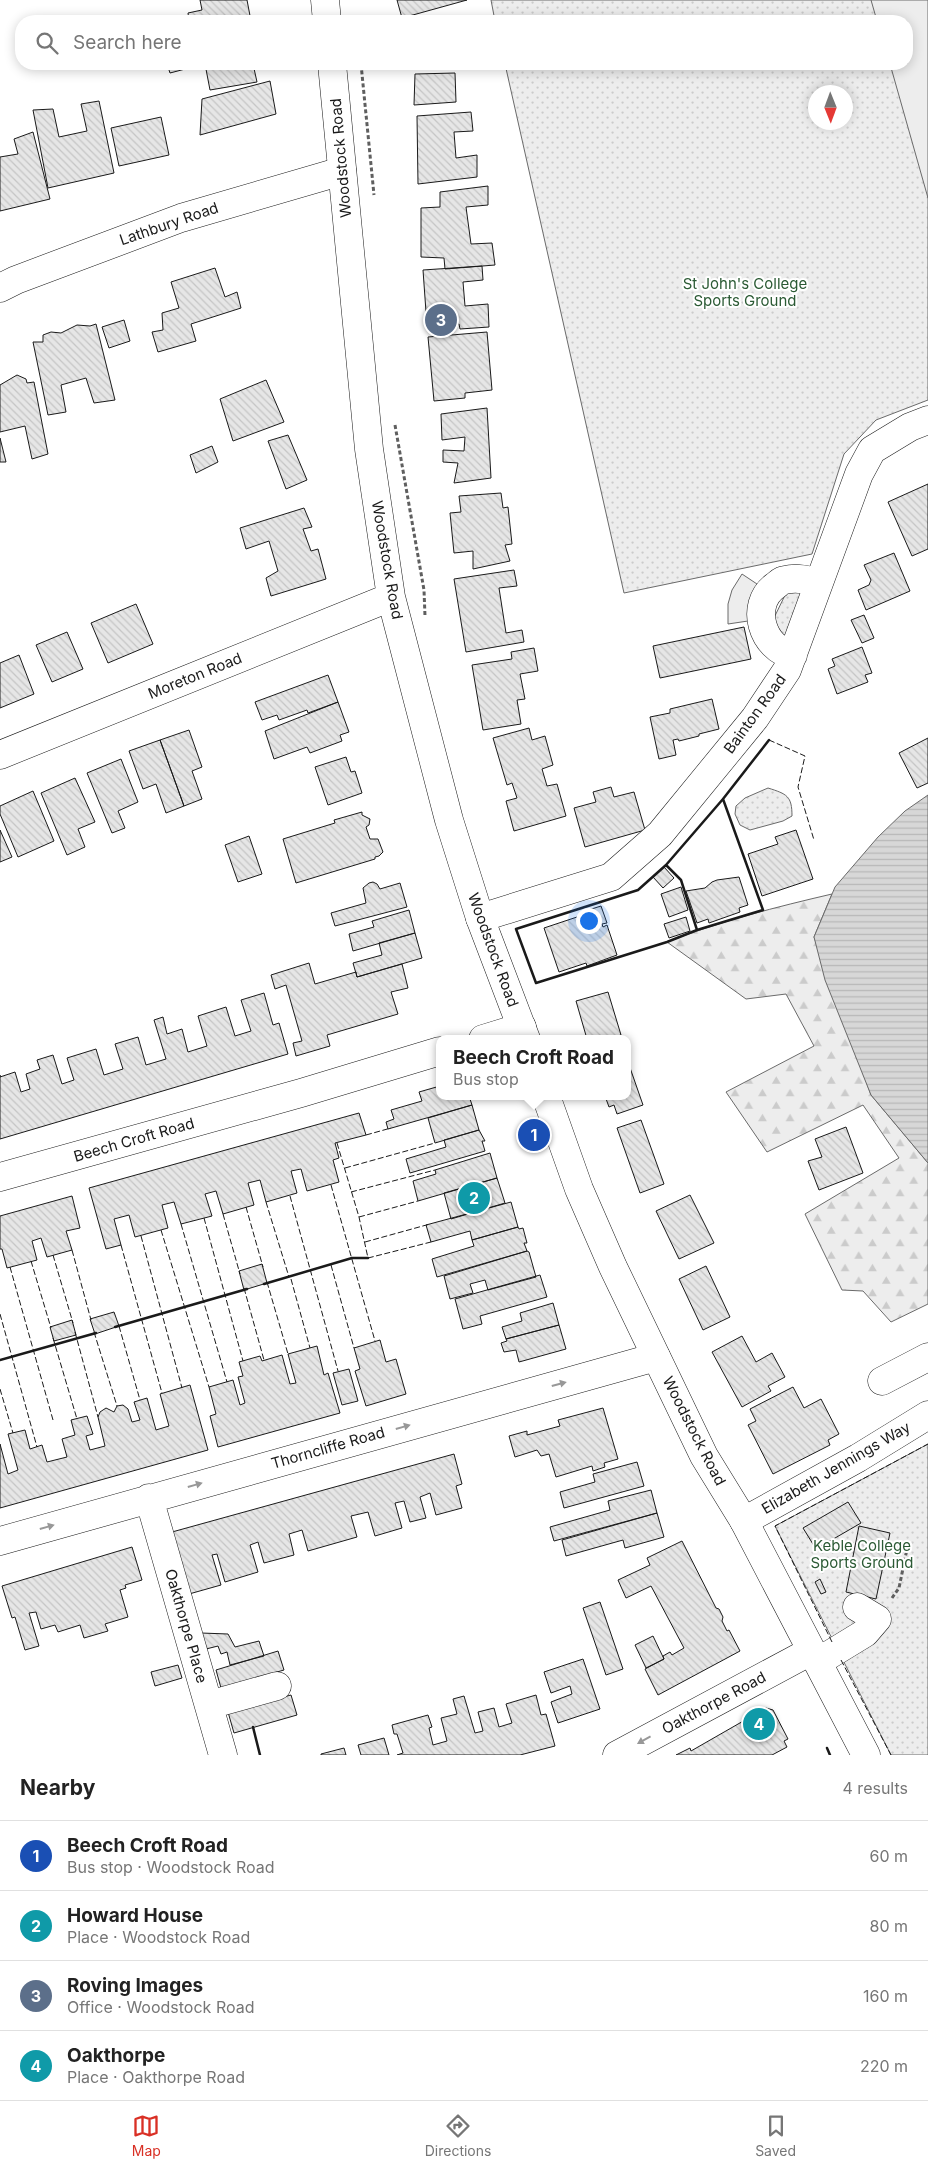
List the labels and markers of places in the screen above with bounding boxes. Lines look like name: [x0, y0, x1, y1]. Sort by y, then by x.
pin: 3: [425, 301, 457, 339]
pin: 1: [518, 1116, 550, 1154]
pin: 2: [458, 1179, 490, 1217]
pin: 4: [743, 1705, 775, 1743]

